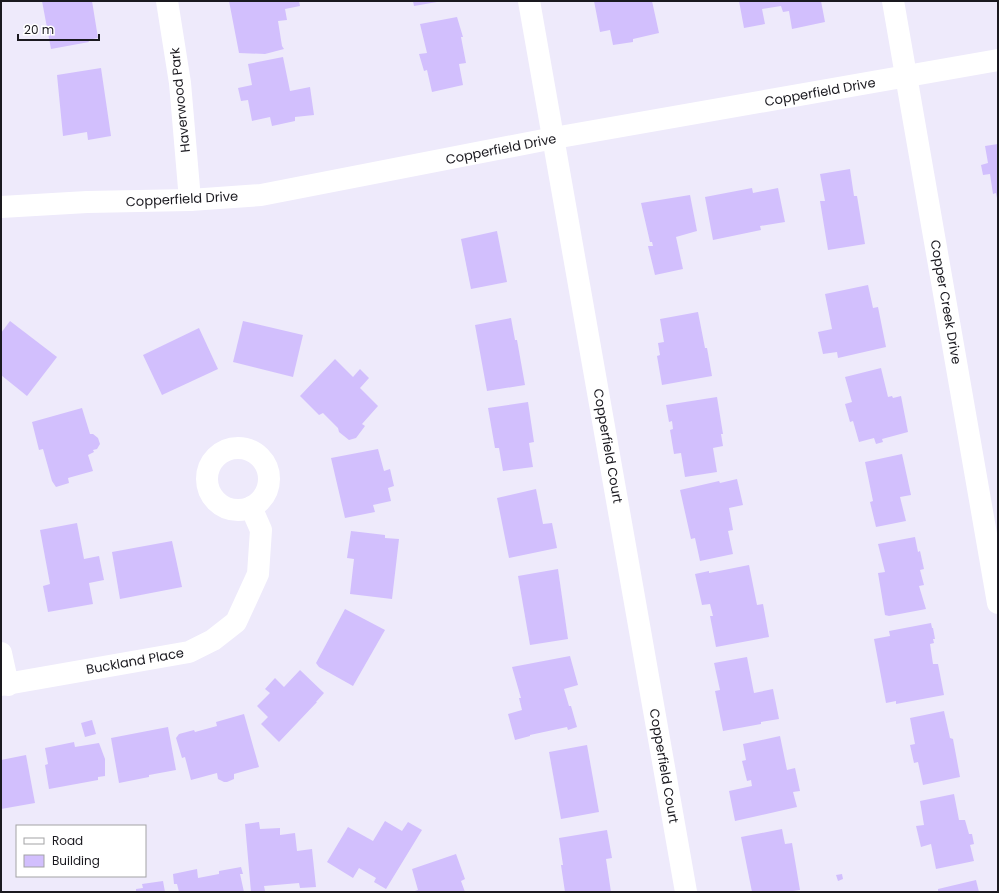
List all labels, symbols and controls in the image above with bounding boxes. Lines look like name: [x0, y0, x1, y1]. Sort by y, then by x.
scale bar: [18, 16, 99, 42]
text: 20 m: [24, 21, 54, 38]
street label: Haverwood Park: [165, 46, 195, 153]
street label: Copperfield Drive: [763, 73, 877, 111]
street label: Copperfield Drive: [444, 129, 558, 169]
street label: Copperfield Drive: [125, 187, 239, 211]
street label: Copper Creek Drive: [926, 238, 966, 366]
street label: Copperfield Court: [589, 387, 627, 505]
street label: Buckland Place: [85, 643, 185, 679]
street label: Copperfield Court: [645, 707, 683, 825]
legend: [16, 825, 146, 877]
text: Road: [52, 832, 83, 849]
text: Building: [52, 852, 100, 869]

